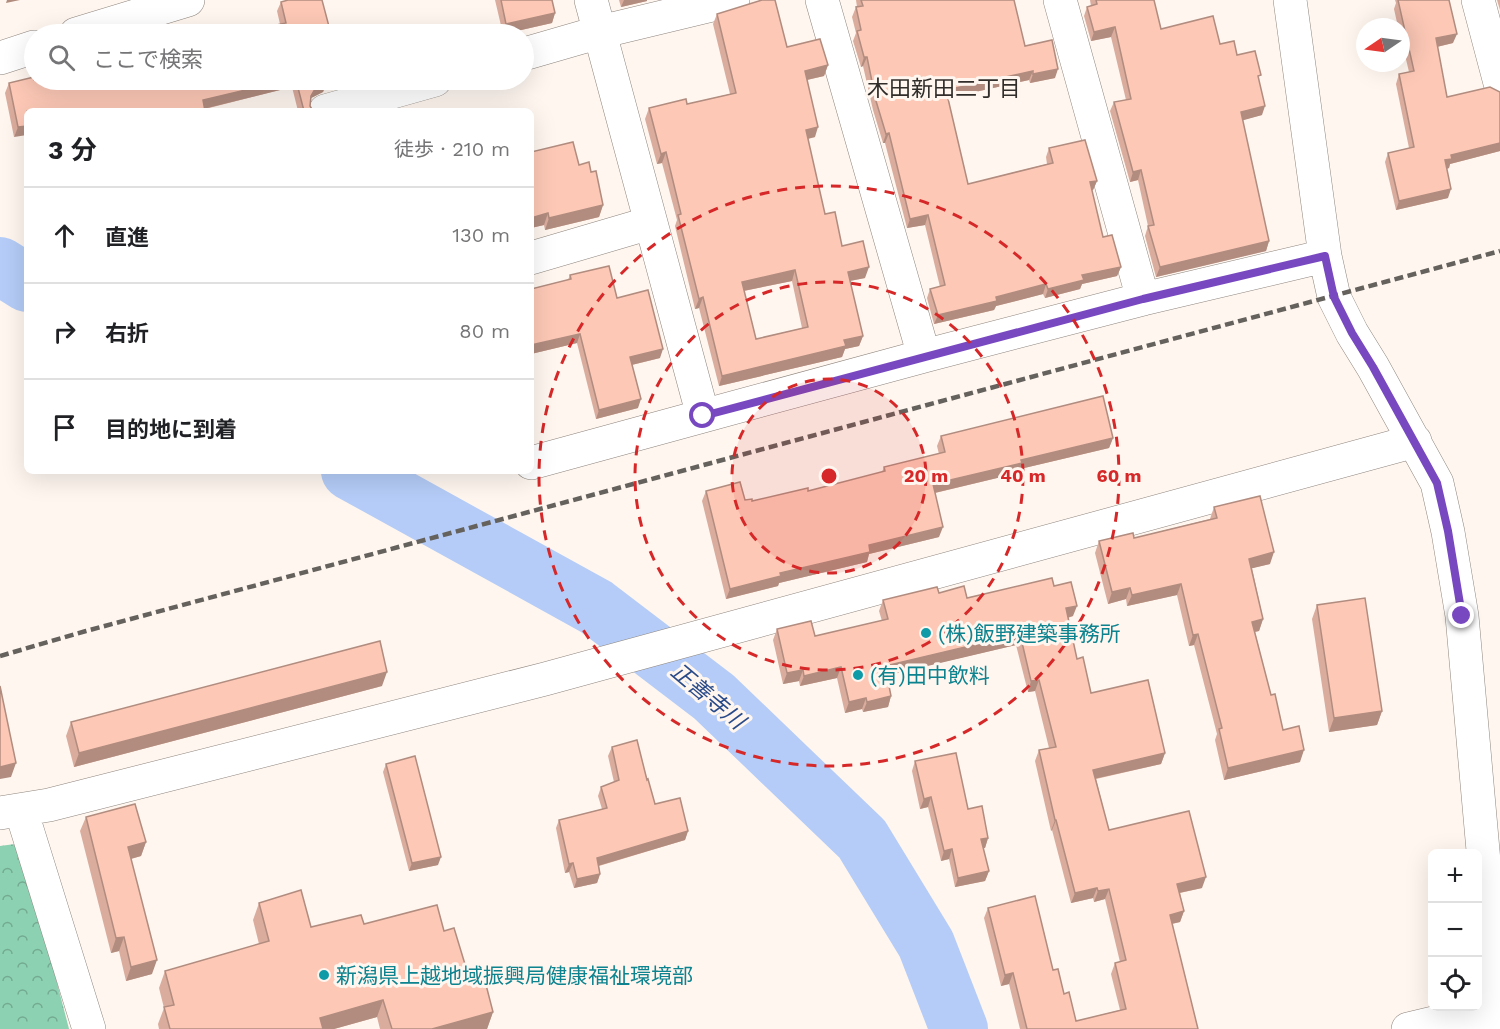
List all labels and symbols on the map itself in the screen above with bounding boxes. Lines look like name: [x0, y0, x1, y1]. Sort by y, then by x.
north arrow: [1356, 18, 1410, 72]
district label: 木田新田二丁目: [867, 76, 1021, 101]
route start: [689, 402, 715, 428]
text: 20 m: [904, 465, 948, 486]
text: 40 m: [1000, 465, 1046, 486]
text: 60 m: [1097, 465, 1141, 486]
centre of rings: [819, 466, 839, 486]
route end: [1448, 602, 1474, 628]
place label: (株)飯野建築事務所: [938, 621, 1121, 646]
marker: (株)飯野建築事務所: [919, 626, 933, 640]
water label: 正善寺川: [666, 658, 751, 735]
place label: (有)田中飲料: [870, 663, 990, 688]
marker: (有)田中飲料: [851, 668, 865, 682]
place label: 新潟県上越地域振興局健康福祉環境部: [336, 963, 693, 988]
marker: 新潟県上越地域振興局健康福祉環境部: [317, 968, 331, 982]

